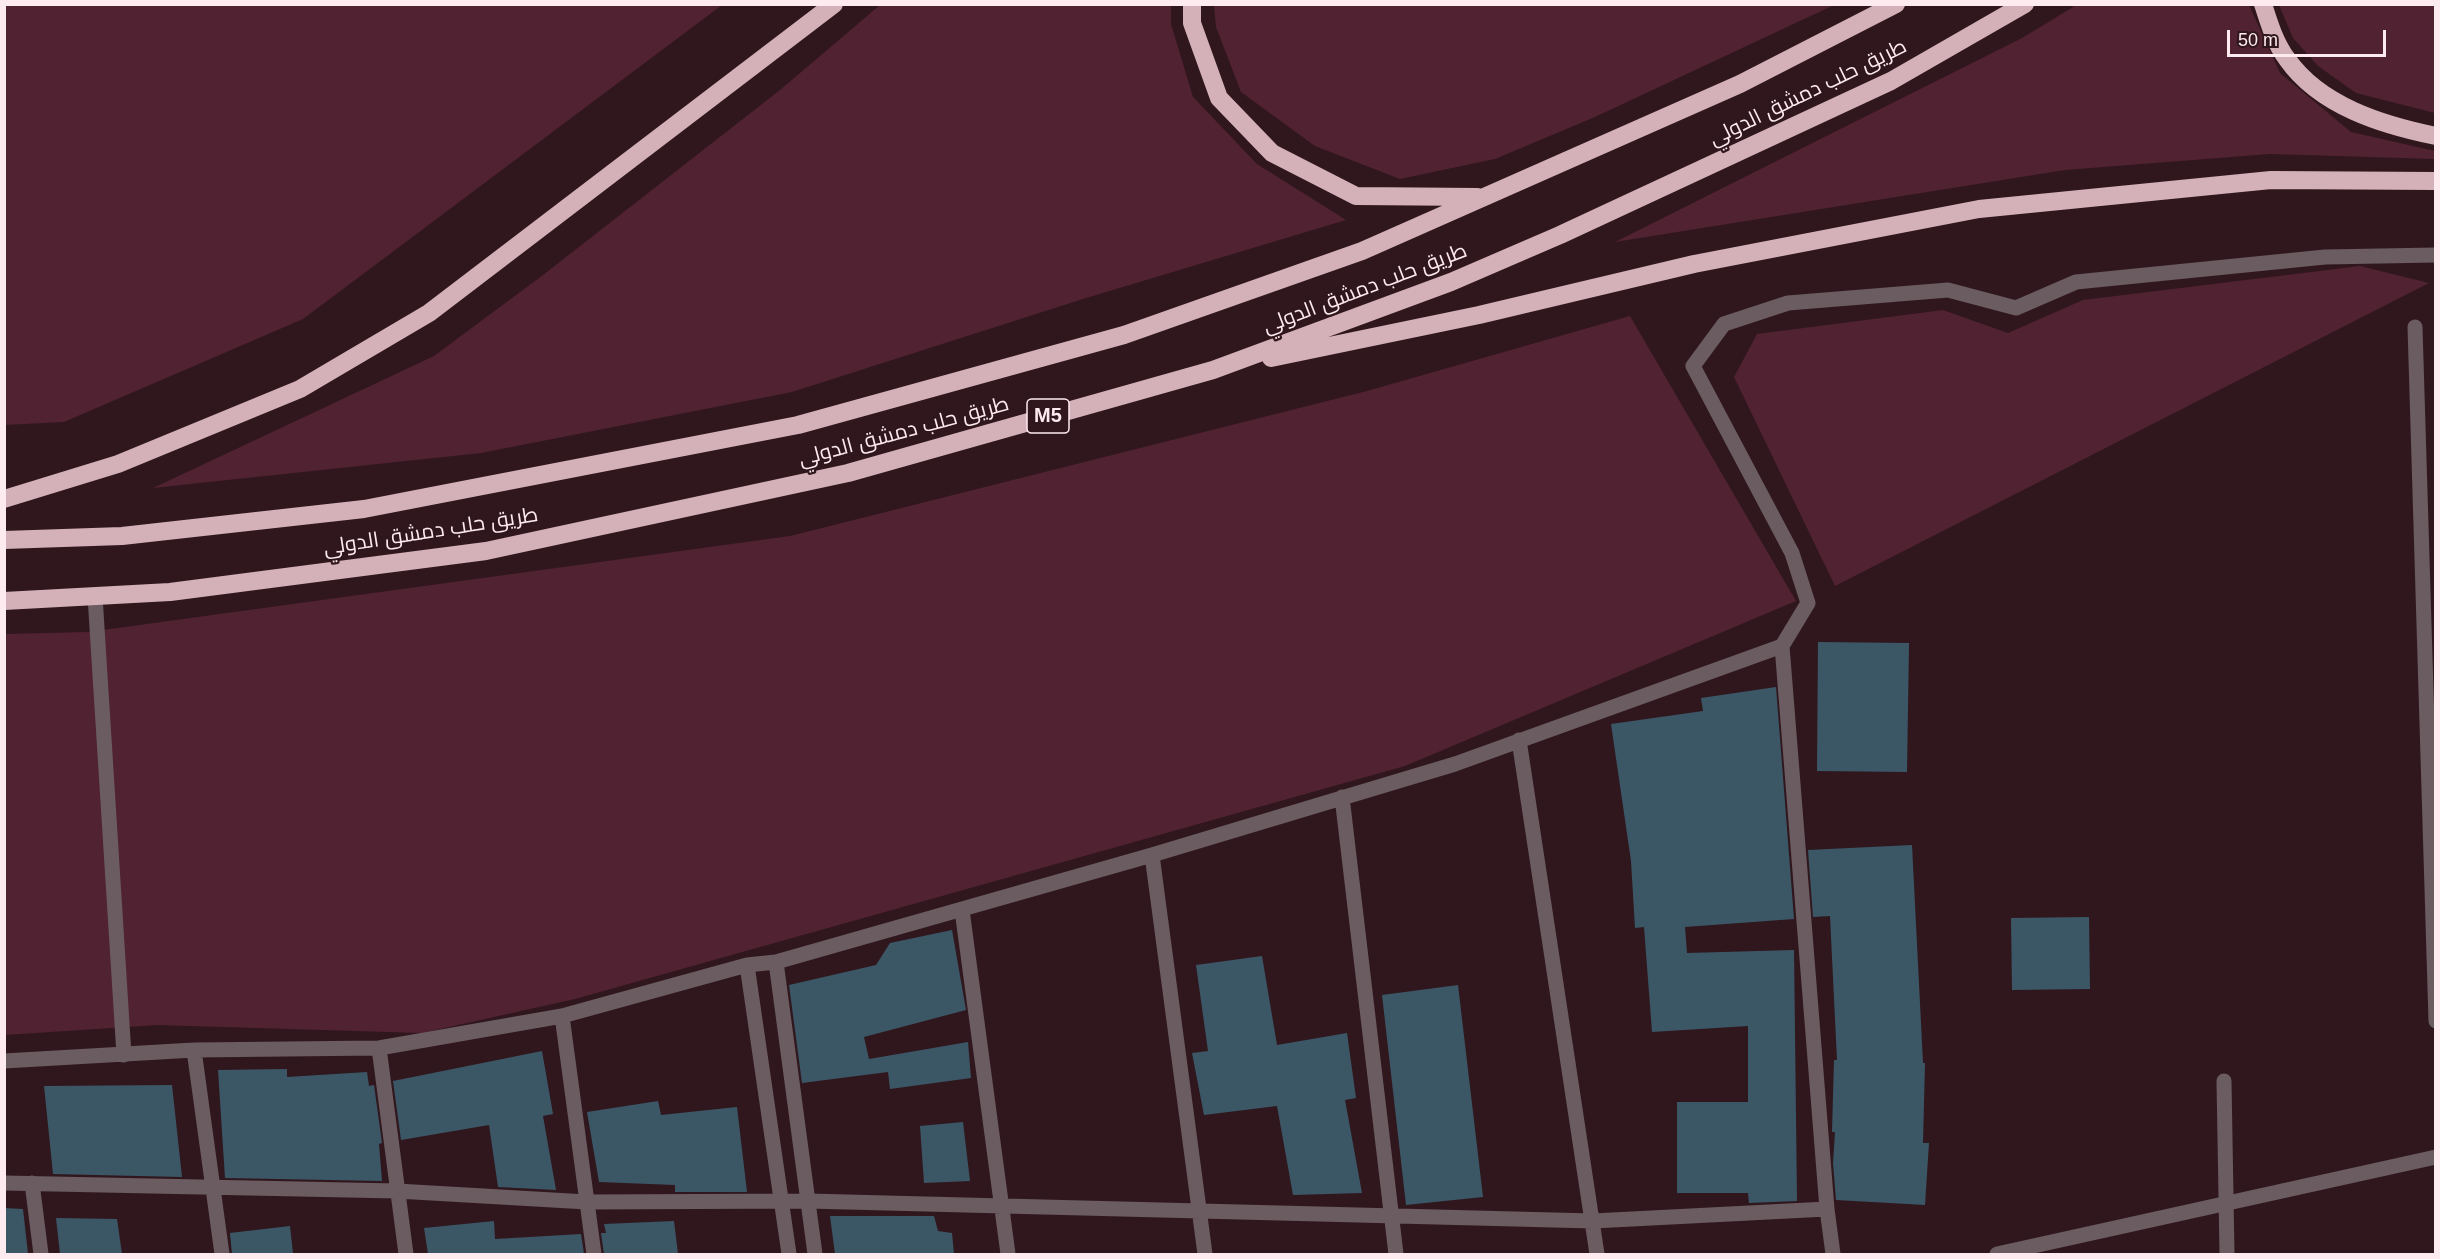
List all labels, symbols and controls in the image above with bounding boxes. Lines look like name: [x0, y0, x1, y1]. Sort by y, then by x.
scale bar: [2230, 18, 2389, 56]
text: 50 m: [2238, 30, 2278, 50]
street label: طريق حلب دمشق الدولي: [1705, 34, 1911, 152]
street label: طريق حلب دمشق الدولي: [1259, 238, 1471, 340]
street label: طريق حلب دمشق الدولي: [796, 392, 1012, 472]
road number: M5: [1027, 399, 1069, 433]
street label: طريق حلب دمشق الدولي: [322, 503, 540, 561]

